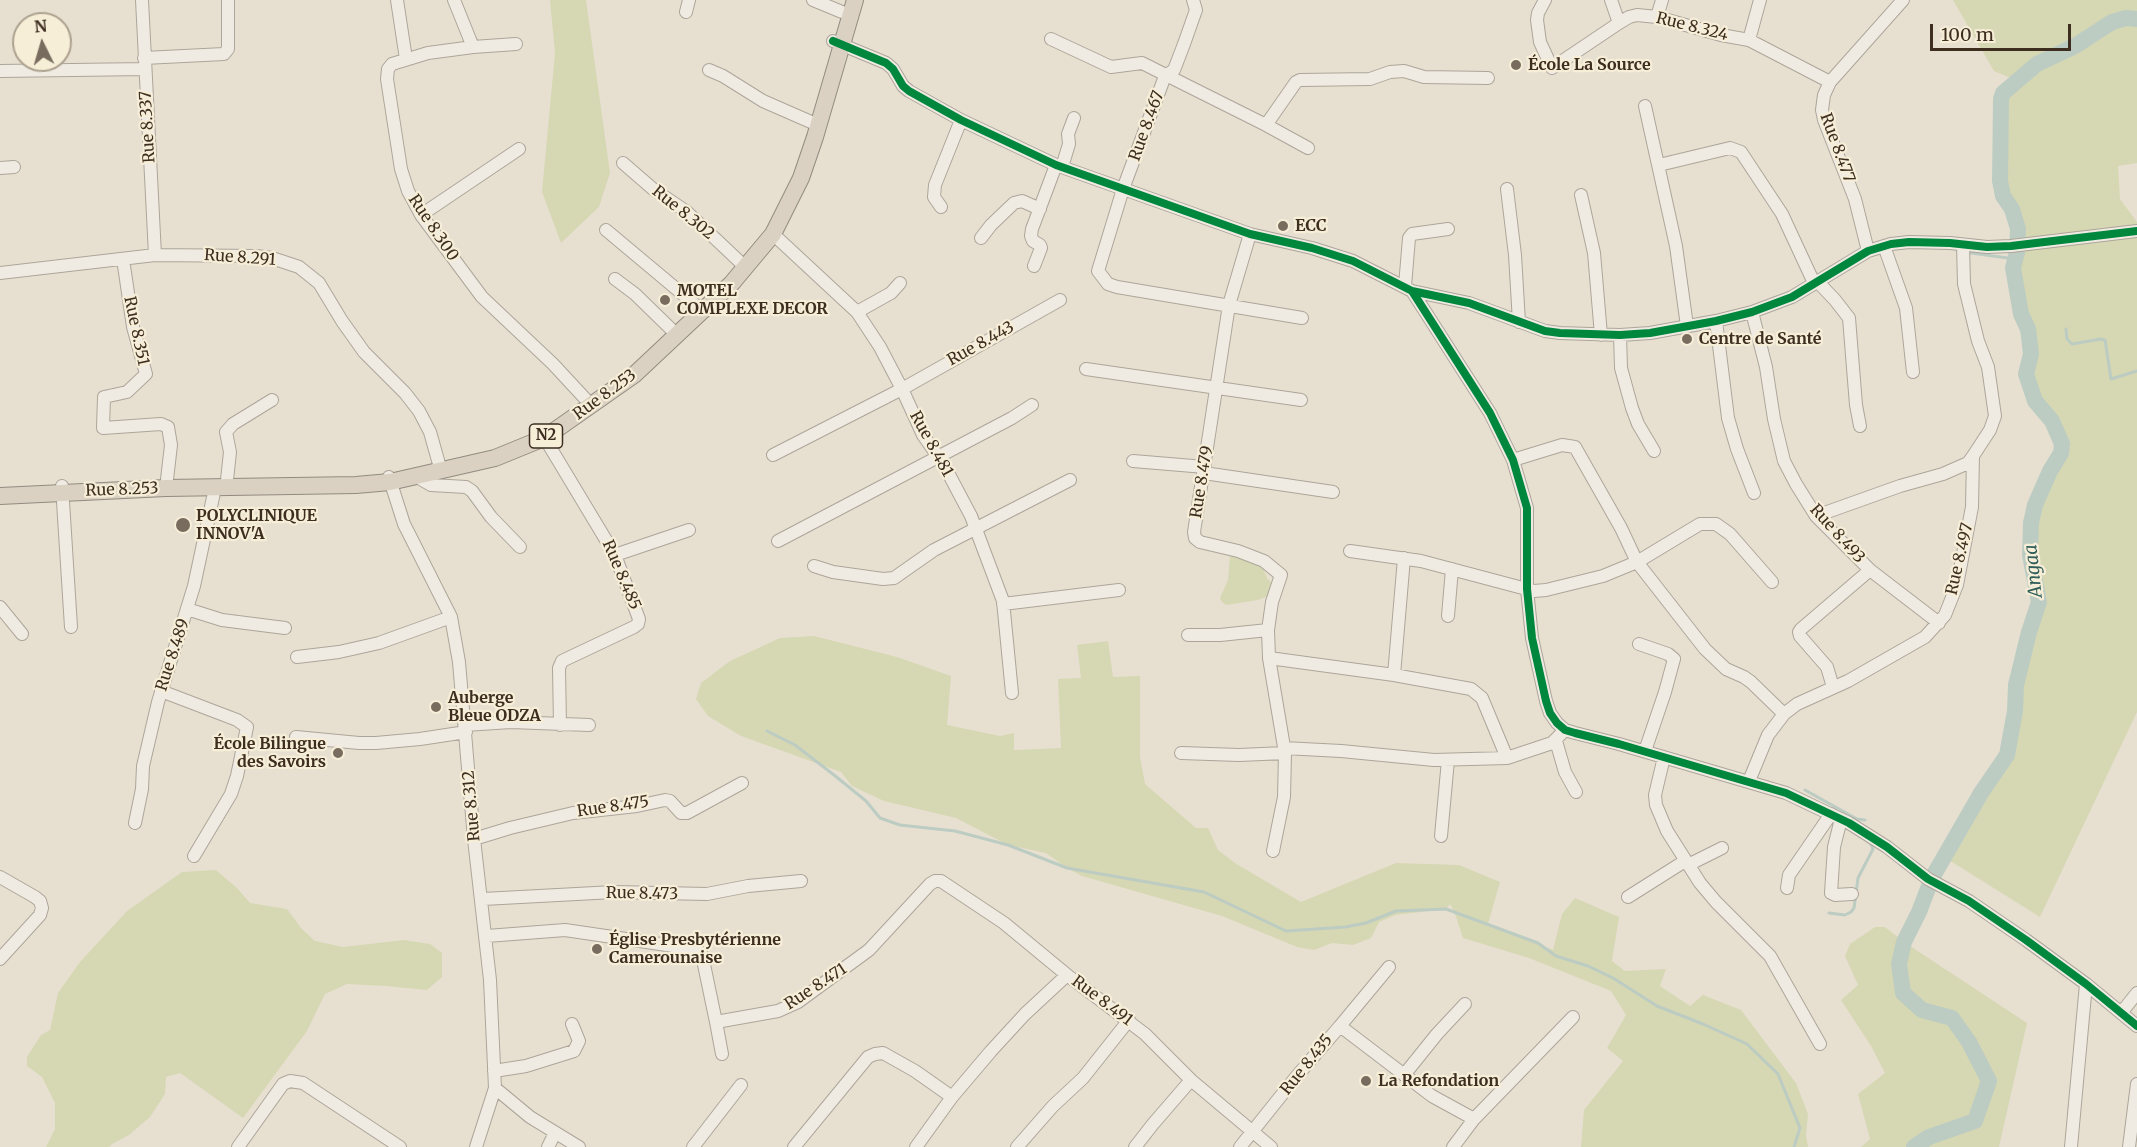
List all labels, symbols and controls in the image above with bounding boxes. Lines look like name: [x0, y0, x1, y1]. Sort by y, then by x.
street label: Rue 8.324: [1654, 9, 1730, 45]
north arrow: [12, 12, 72, 72]
scale bar: [1933, 12, 2074, 50]
text: N: [33, 16, 48, 37]
text: 100 m: [1941, 23, 1994, 46]
place label: École La Source: [1528, 55, 1651, 75]
marker: École La Source: [1509, 58, 1523, 72]
street label: Rue 8.467: [1125, 88, 1169, 164]
street label: Rue 8.337: [137, 90, 159, 164]
street label: Rue 8.477: [1816, 111, 1858, 185]
street label: Rue 8.302: [648, 182, 718, 244]
street label: Rue 8.300: [404, 191, 462, 265]
place label: ECC: [1295, 216, 1327, 236]
marker: ECC: [1276, 219, 1290, 233]
street label: Rue 8.291: [203, 246, 277, 270]
place label: MOTEL COMPLEXE DECOR: [677, 281, 828, 319]
marker: MOTEL COMPLEXE DECOR: [658, 293, 672, 307]
street label: Rue 8.351: [119, 295, 153, 367]
street label: Rue 8.443: [944, 318, 1018, 370]
place label: Centre de Santé: [1699, 329, 1821, 349]
marker: Centre de Santé: [1680, 332, 1694, 346]
street label: Rue 8.253: [570, 366, 640, 424]
street label: Rue 8.481: [905, 408, 957, 480]
road number: N2: [530, 424, 562, 448]
street label: Rue 8.479: [1187, 445, 1217, 519]
street label: Rue 8.253: [85, 479, 159, 501]
street label: Rue 8.493: [1805, 500, 1869, 568]
place label: POLYCLINIQUE INNOV'A: [196, 506, 317, 544]
marker: POLYCLINIQUE INNOV'A: [174, 516, 192, 534]
street label: Rue 8.497: [1942, 521, 1978, 597]
street label: Rue 8.485: [598, 537, 644, 613]
water label: Angaa: [2020, 543, 2048, 599]
street label: Rue 8.489: [152, 616, 194, 694]
place label: Auberge Bleue ODZA: [448, 688, 541, 726]
marker: Auberge Bleue ODZA: [429, 700, 443, 714]
place label: École Bilingue des Savoirs: [214, 734, 326, 772]
marker: École Bilingue des Savoirs: [331, 746, 345, 760]
street label: Rue 8.312: [459, 770, 485, 842]
street label: Rue 8.475: [576, 792, 650, 822]
street label: Rue 8.473: [606, 884, 678, 904]
place label: Église Presbytérienne Camerounaise: [609, 930, 781, 968]
marker: Église Presbytérienne Camerounaise: [590, 942, 604, 956]
street label: Rue 8.471: [781, 960, 851, 1014]
street label: Rue 8.491: [1068, 972, 1136, 1030]
street label: Rue 8.435: [1277, 1031, 1337, 1099]
place label: La Refondation: [1378, 1071, 1499, 1091]
marker: La Refondation: [1359, 1074, 1373, 1088]

